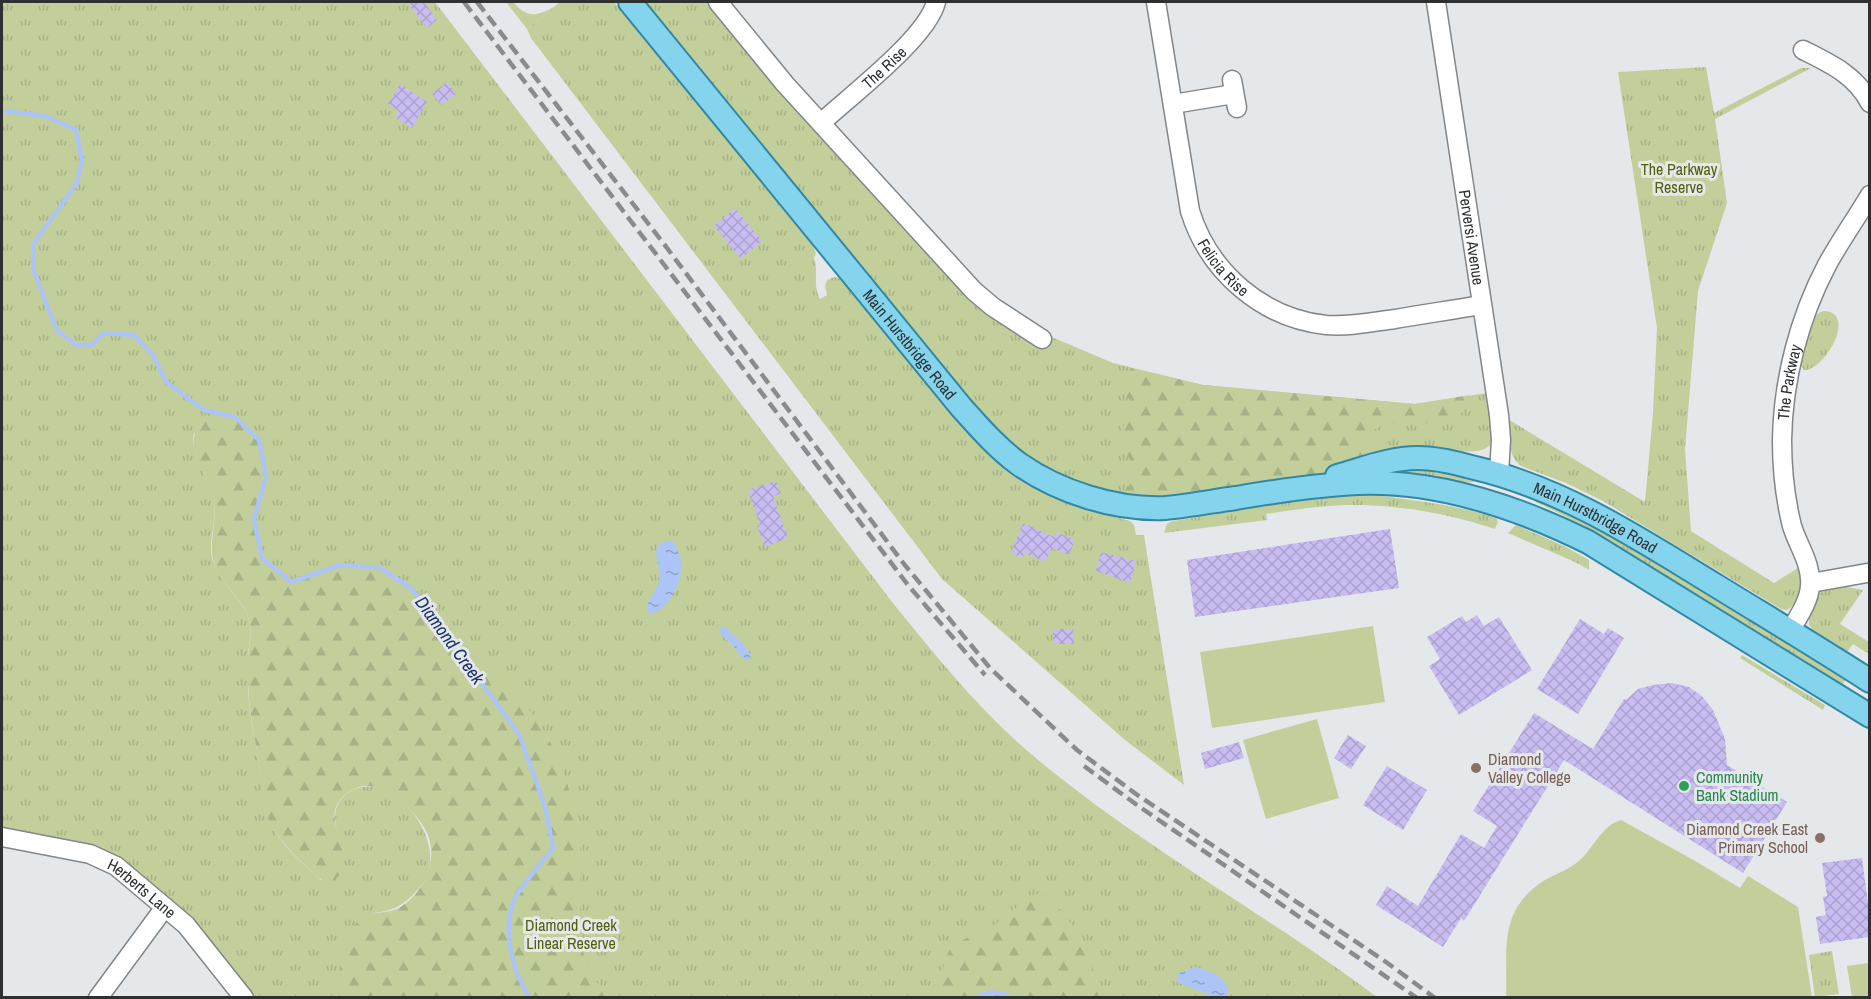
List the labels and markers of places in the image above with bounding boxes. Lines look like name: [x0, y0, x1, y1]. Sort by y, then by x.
place label: Diamond Valley College: [1488, 748, 1571, 788]
marker: Diamond Valley College: [1469, 761, 1483, 775]
place label: Community Bank Stadium: [1696, 766, 1778, 806]
marker: Community Bank Stadium: [1677, 779, 1691, 793]
place label: Diamond Creek East Primary School: [1686, 818, 1808, 858]
marker: Diamond Creek East Primary School: [1813, 831, 1827, 845]

